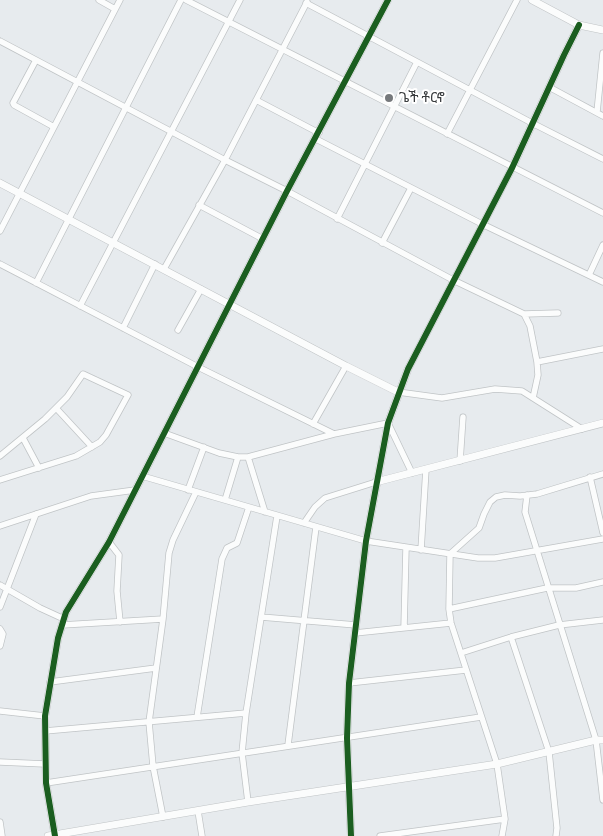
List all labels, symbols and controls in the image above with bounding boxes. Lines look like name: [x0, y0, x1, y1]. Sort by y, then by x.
place label: ጌች ቶርኖ: [399, 90, 445, 106]
marker: ጌች ቶርኖ: [383, 92, 395, 104]

